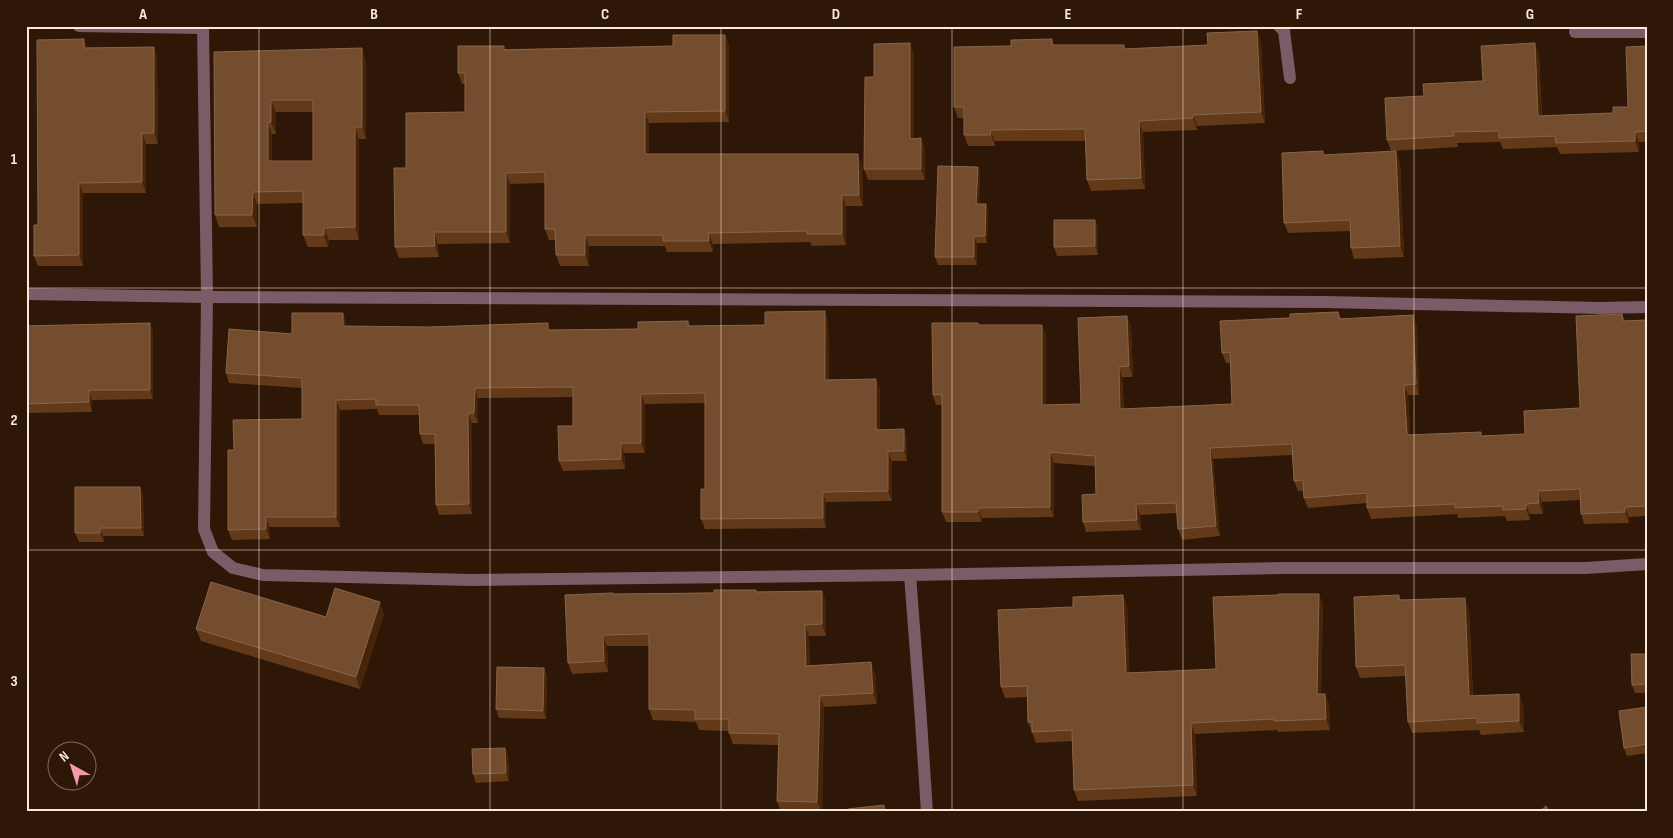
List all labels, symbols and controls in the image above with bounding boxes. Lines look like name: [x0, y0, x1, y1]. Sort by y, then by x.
text: A: [138, 5, 147, 24]
text: B: [370, 5, 378, 24]
text: C: [601, 5, 609, 24]
text: D: [832, 5, 840, 24]
text: E: [1065, 5, 1072, 24]
text: F: [1296, 5, 1303, 24]
text: G: [1526, 5, 1534, 24]
text: 1: [11, 150, 18, 169]
text: 2: [10, 411, 18, 430]
text: 3: [10, 672, 18, 691]
north arrow: [48, 740, 98, 790]
text: N: [56, 747, 72, 765]

